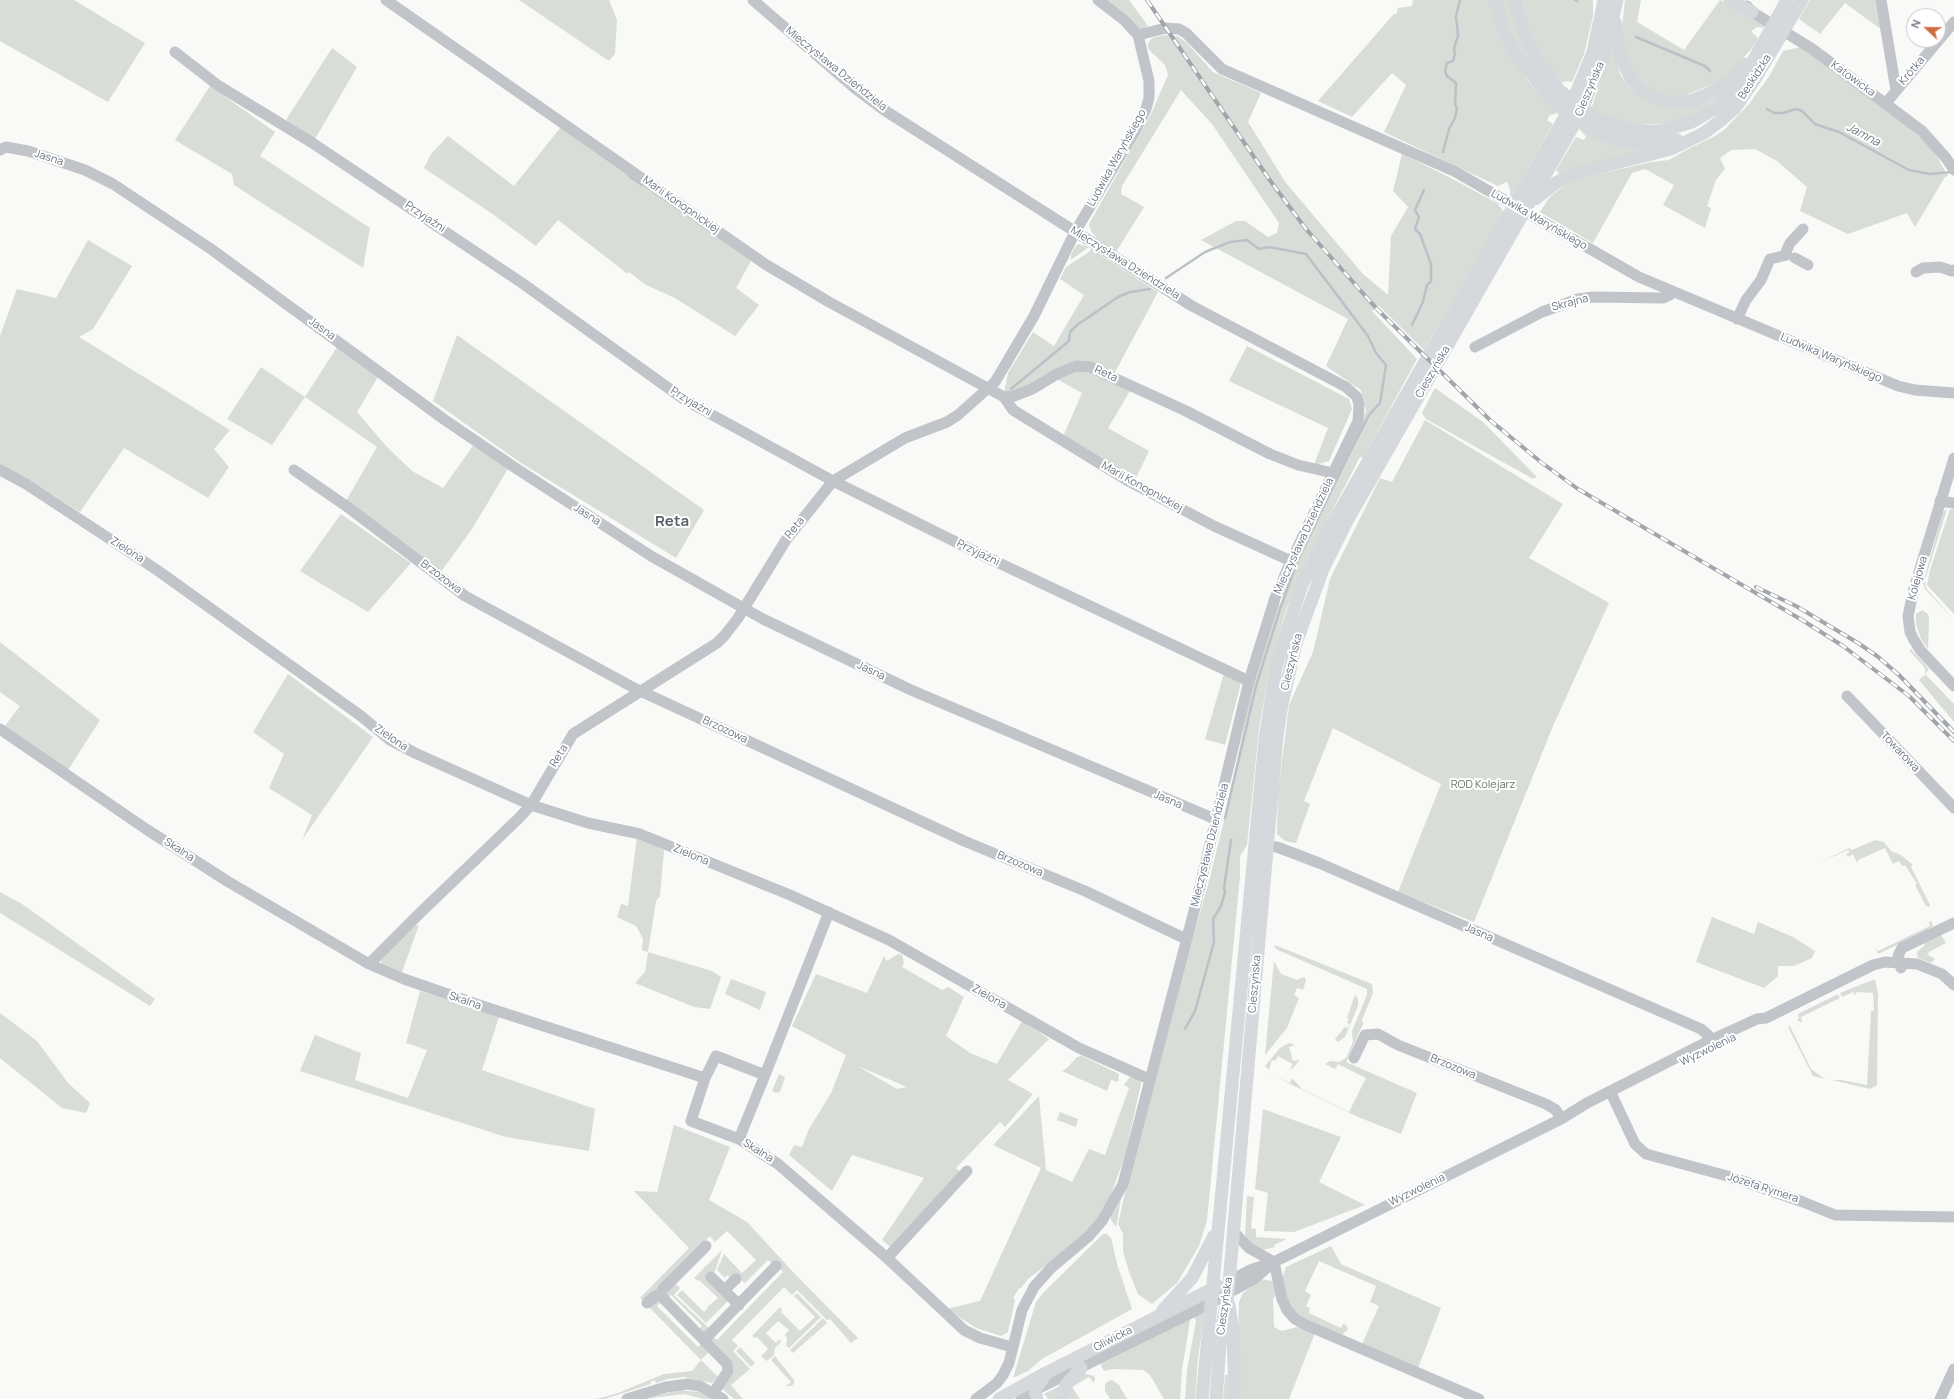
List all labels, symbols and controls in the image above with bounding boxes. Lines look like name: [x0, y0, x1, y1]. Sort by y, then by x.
north arrow: [1906, 8, 1946, 48]
text: N: [1907, 17, 1924, 30]
street label: Mieczysława Dzieńdziela: [783, 24, 889, 114]
street label: Beskidzka: [1736, 52, 1774, 102]
street label: Krótka: [1896, 54, 1928, 88]
street label: Katowicka: [1828, 58, 1878, 100]
street label: Cieszyńska: [1573, 60, 1607, 118]
street label: Ludwika Waryńskiego: [1085, 107, 1149, 209]
water label: Jamna: [1844, 120, 1882, 150]
street label: Jasna: [33, 147, 65, 169]
street label: Marii Konopnickiej: [640, 173, 722, 237]
street label: Ludwika Waryńskiego: [1489, 187, 1589, 253]
street label: Przyjaźni: [402, 199, 448, 235]
street label: Mieczysława Dzieńdziela: [1068, 224, 1182, 302]
street label: Skrajna: [1550, 292, 1590, 314]
street label: Jasna: [306, 315, 338, 343]
street label: Ludwika Waryńskiego: [1778, 331, 1884, 385]
street label: Cieszyńska: [1413, 344, 1453, 400]
street label: Reta: [1092, 363, 1120, 385]
street label: Przyjaźni: [668, 385, 714, 419]
street label: Marii Konopnickiej: [1099, 459, 1185, 515]
street label: Mieczysława Dzieńdziela: [1271, 476, 1337, 596]
street label: Jasna: [571, 501, 603, 529]
district label: Reta: [655, 513, 689, 531]
street label: Reta: [782, 515, 808, 541]
street label: Zielona: [108, 534, 146, 566]
street label: Przyjaźni: [955, 537, 1001, 569]
street label: Kolejowa: [1905, 555, 1931, 601]
street label: Brzozowa: [418, 557, 464, 597]
street label: Cieszyńska: [1279, 632, 1305, 692]
street label: Jasna: [855, 659, 887, 683]
street label: Brzozowa: [700, 714, 750, 746]
street label: Zielona: [372, 722, 410, 754]
street label: Towarowa: [1878, 729, 1922, 775]
street label: Reta: [547, 742, 571, 770]
park label: ROD Kolejarz: [1451, 778, 1515, 792]
street label: Mieczysława Dzieńdziela: [1188, 782, 1232, 908]
street label: Jasna: [1152, 788, 1184, 812]
street label: Skalna: [161, 835, 197, 865]
street label: Zielona: [671, 842, 711, 868]
street label: Brzozowa: [995, 848, 1045, 880]
street label: Jasna: [1463, 921, 1495, 945]
street label: Cieszyńska: [1246, 955, 1264, 1013]
street label: Zielona: [969, 982, 1009, 1012]
street label: Skalna: [447, 989, 483, 1013]
street label: Wyzwolenia: [1678, 1031, 1738, 1069]
street label: Brzozowa: [1428, 1052, 1478, 1082]
street label: Skalna: [740, 1137, 776, 1165]
street label: Józefa Rymera: [1726, 1170, 1800, 1206]
street label: Wyzwolenia: [1387, 1171, 1447, 1209]
street label: Cieszyńska: [1214, 1276, 1236, 1336]
street label: Gliwicka: [1091, 1324, 1135, 1354]

